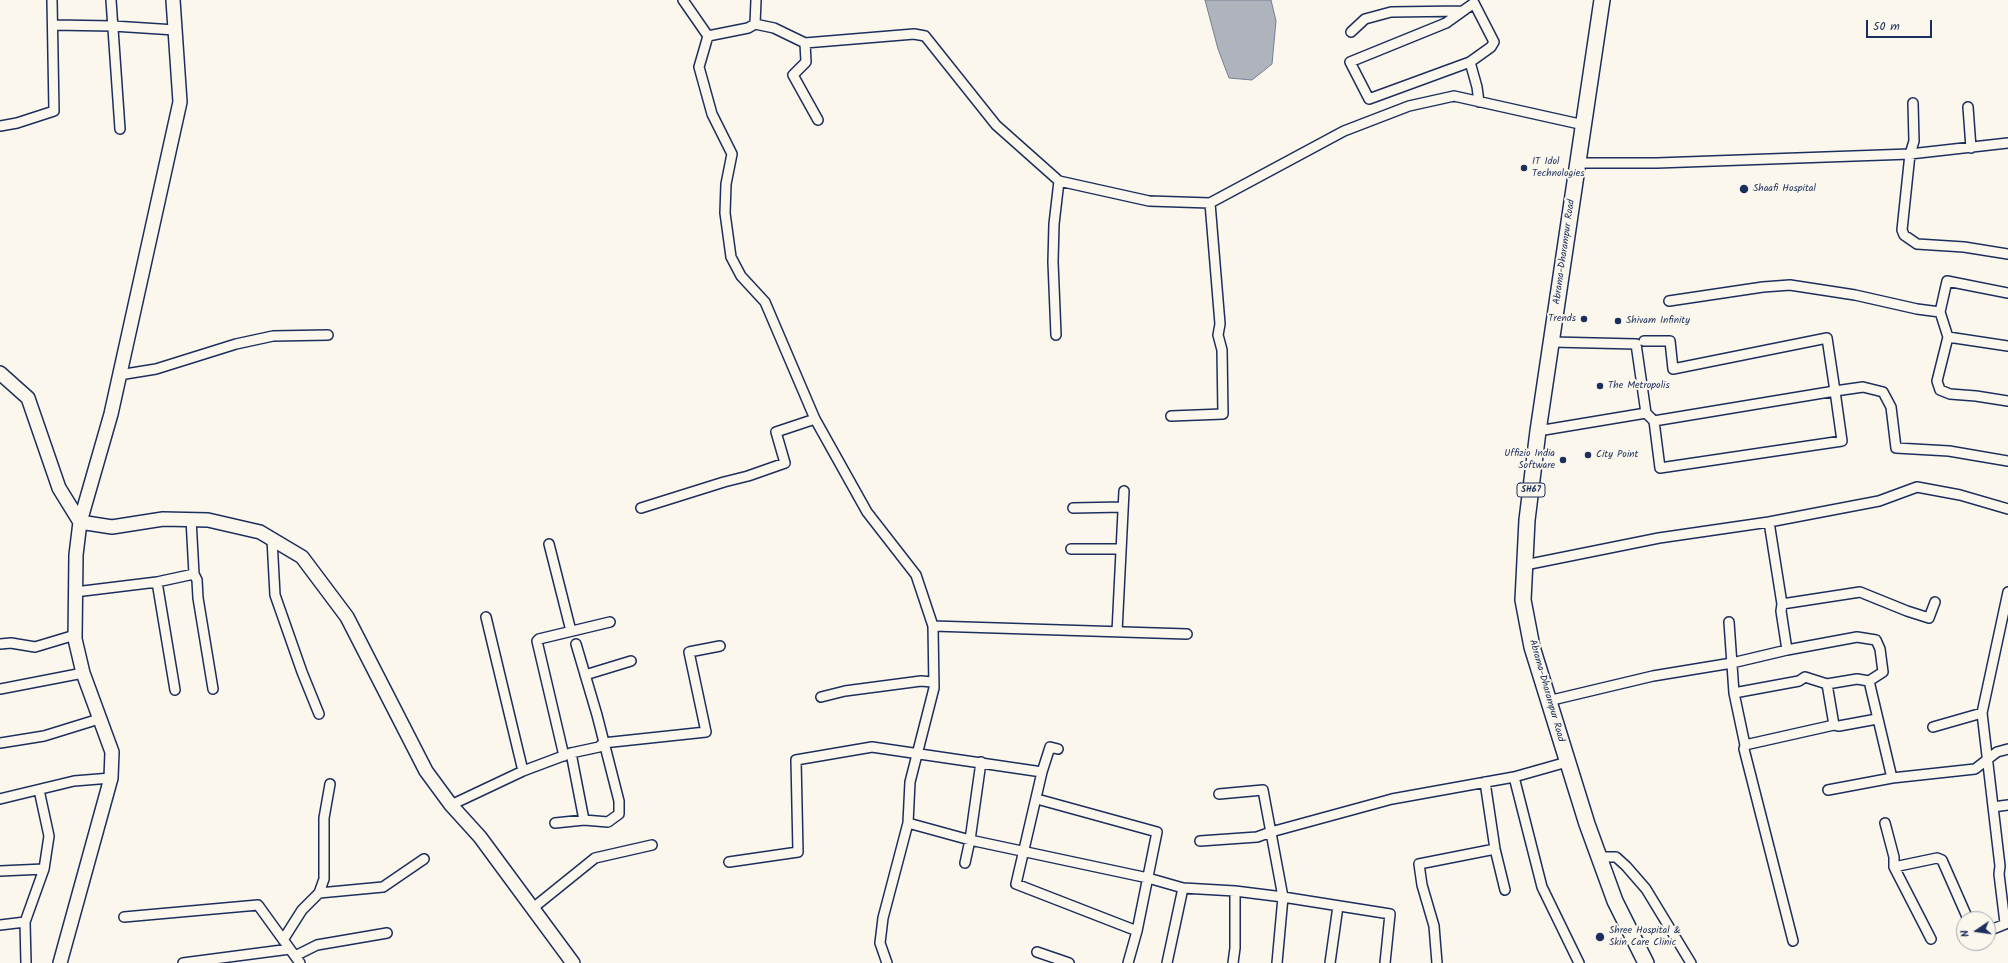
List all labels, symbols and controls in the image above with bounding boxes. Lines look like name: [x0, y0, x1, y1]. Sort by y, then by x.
scale bar: [1868, 12, 1934, 38]
text: 50 m: [1873, 17, 1900, 36]
place label: IT Idol Technologies: [1532, 156, 1584, 180]
marker: IT Idol Technologies: [1519, 163, 1529, 173]
marker: Shaafi Hospital: [1738, 183, 1750, 195]
place label: Shaafi Hospital: [1753, 183, 1816, 195]
street label: Abrama-Dharampur Road: [1552, 199, 1578, 305]
place label: Trends: [1548, 313, 1576, 325]
marker: Trends: [1579, 314, 1589, 324]
place label: Shivam Infinity: [1626, 315, 1690, 327]
marker: Shivam Infinity: [1613, 316, 1623, 326]
place label: The Metropolis: [1608, 380, 1670, 392]
marker: The Metropolis: [1595, 381, 1605, 391]
place label: Uffizio India Software: [1504, 448, 1555, 472]
place label: City Point: [1596, 449, 1638, 461]
marker: City Point: [1583, 450, 1593, 460]
marker: Uffizio India Software: [1558, 455, 1568, 465]
road number: SH67: [1517, 483, 1545, 497]
street label: Abrama-Dharampur Road: [1526, 638, 1566, 744]
north arrow: [1956, 911, 1996, 951]
place label: Shree Hospital & Skin Care Clinic: [1609, 925, 1681, 948]
text: N: [1956, 928, 1975, 939]
marker: Shree Hospital & Skin Care Clinic: [1594, 931, 1606, 943]

